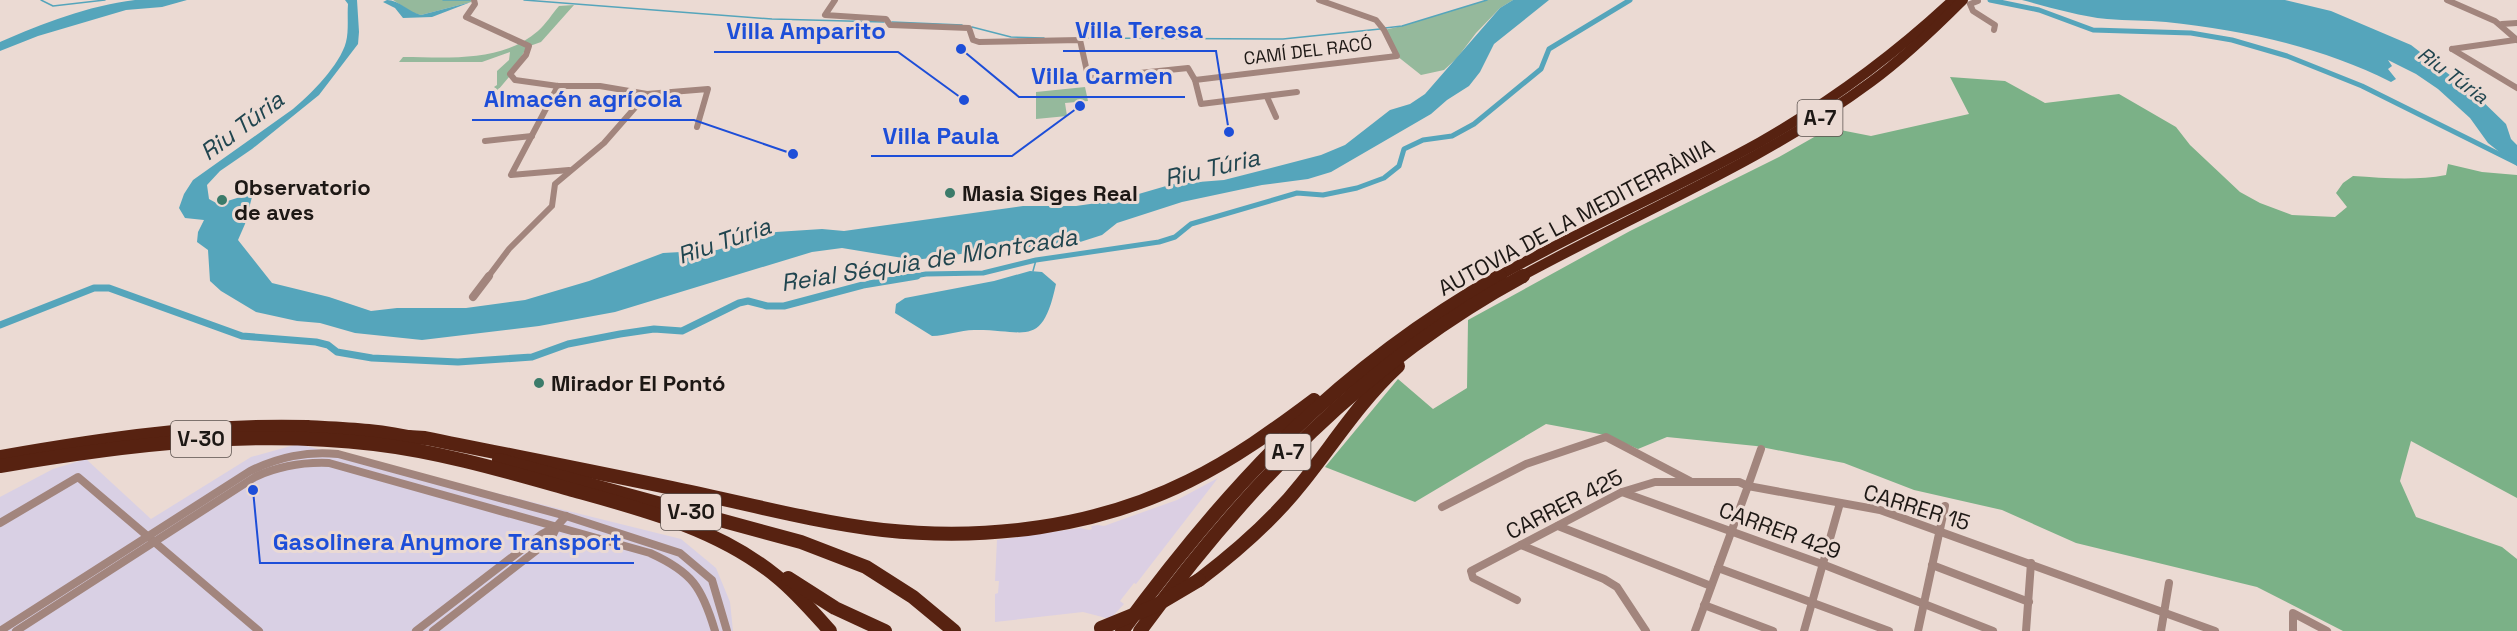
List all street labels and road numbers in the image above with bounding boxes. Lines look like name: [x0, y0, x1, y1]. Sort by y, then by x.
street label: CAMÍ DEL RACÓ: [1242, 31, 1374, 70]
road number: A-7: [1798, 100, 1842, 136]
street label: AUTOVIA DE LA MEDITERRÀNIA: [1433, 132, 1719, 302]
road number: V-30: [171, 421, 231, 457]
road number: A-7: [1266, 434, 1310, 470]
street label: CARRER 425: [1501, 463, 1627, 545]
street label: CARRER 15: [1860, 478, 1974, 536]
road number: V-30: [661, 494, 721, 530]
street label: CARRER 429: [1715, 495, 1845, 565]

